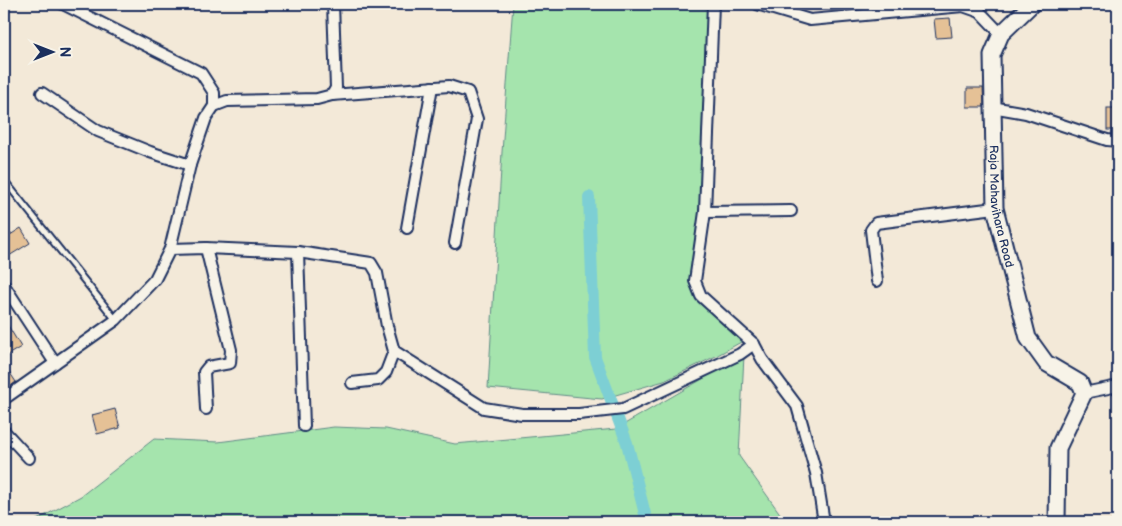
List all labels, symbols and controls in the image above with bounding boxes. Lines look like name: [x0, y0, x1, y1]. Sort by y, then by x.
north arrow: [28, 28, 78, 78]
text: N: [56, 47, 73, 57]
street label: Raja Mahavihara Road: [986, 145, 1017, 269]

